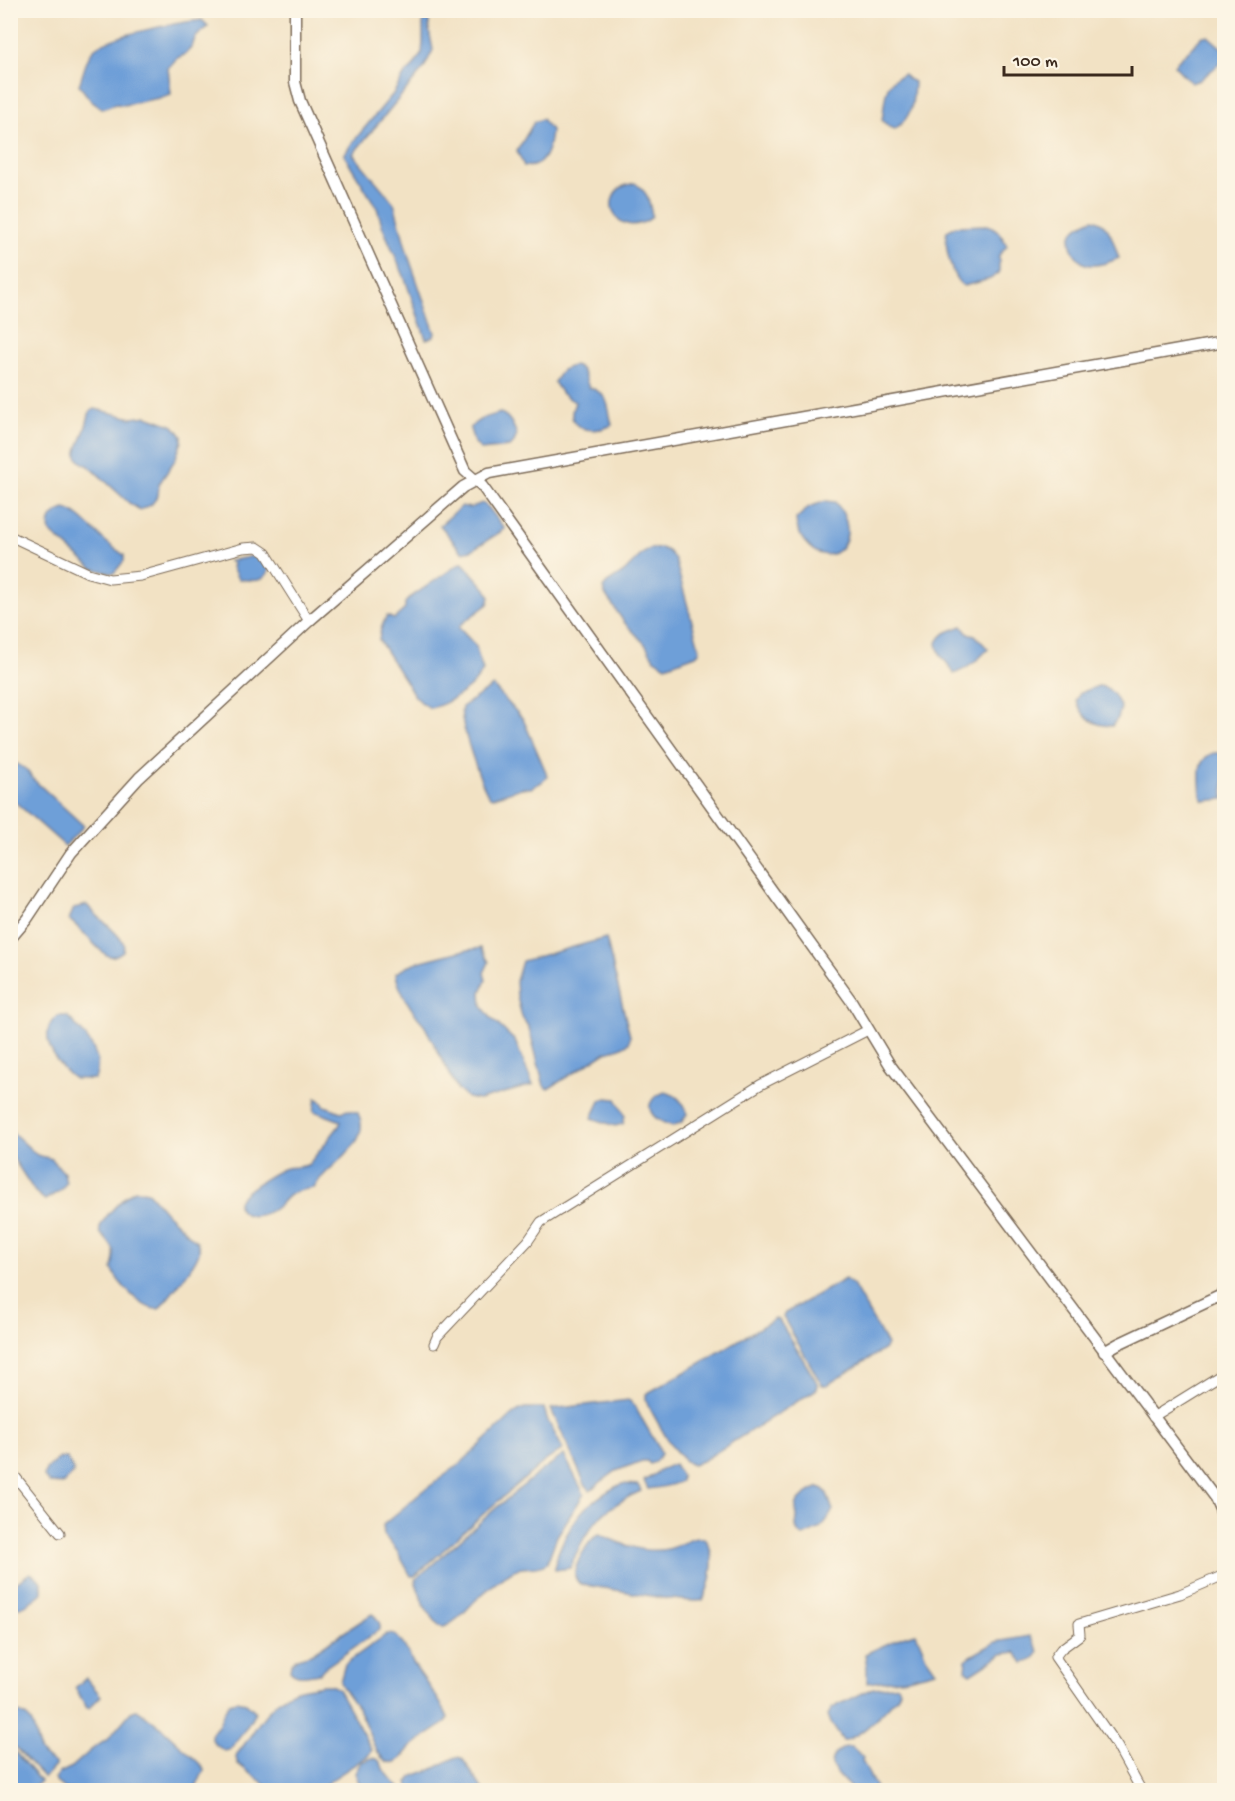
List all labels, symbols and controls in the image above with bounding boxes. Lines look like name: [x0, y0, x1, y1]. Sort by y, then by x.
scale bar: [1004, 39, 1132, 77]
text: 100 m: [1012, 52, 1058, 73]

